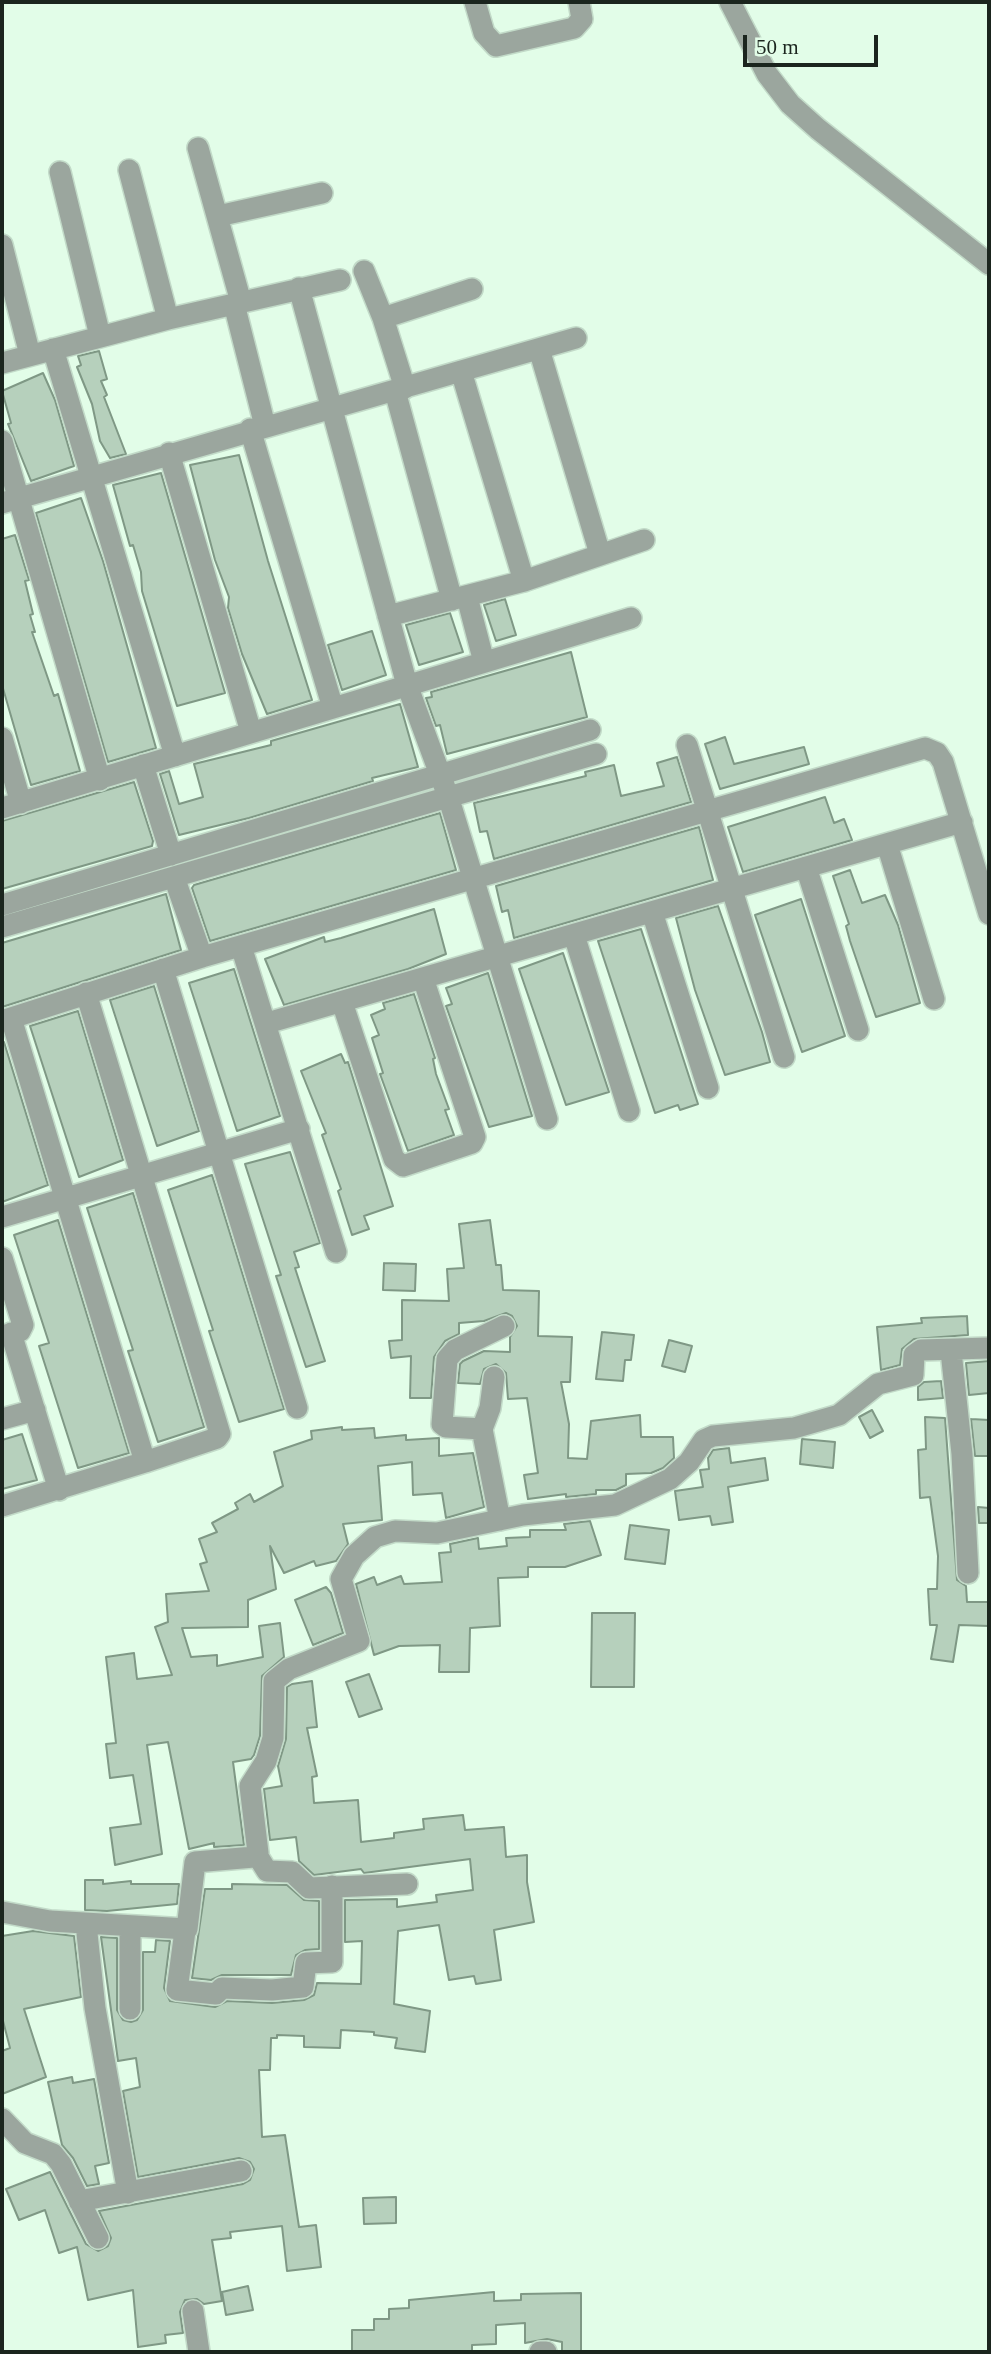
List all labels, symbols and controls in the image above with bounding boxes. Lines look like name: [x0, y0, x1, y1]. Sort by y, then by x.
scale bar: [746, 21, 881, 65]
text: 50 m: [756, 35, 799, 59]

